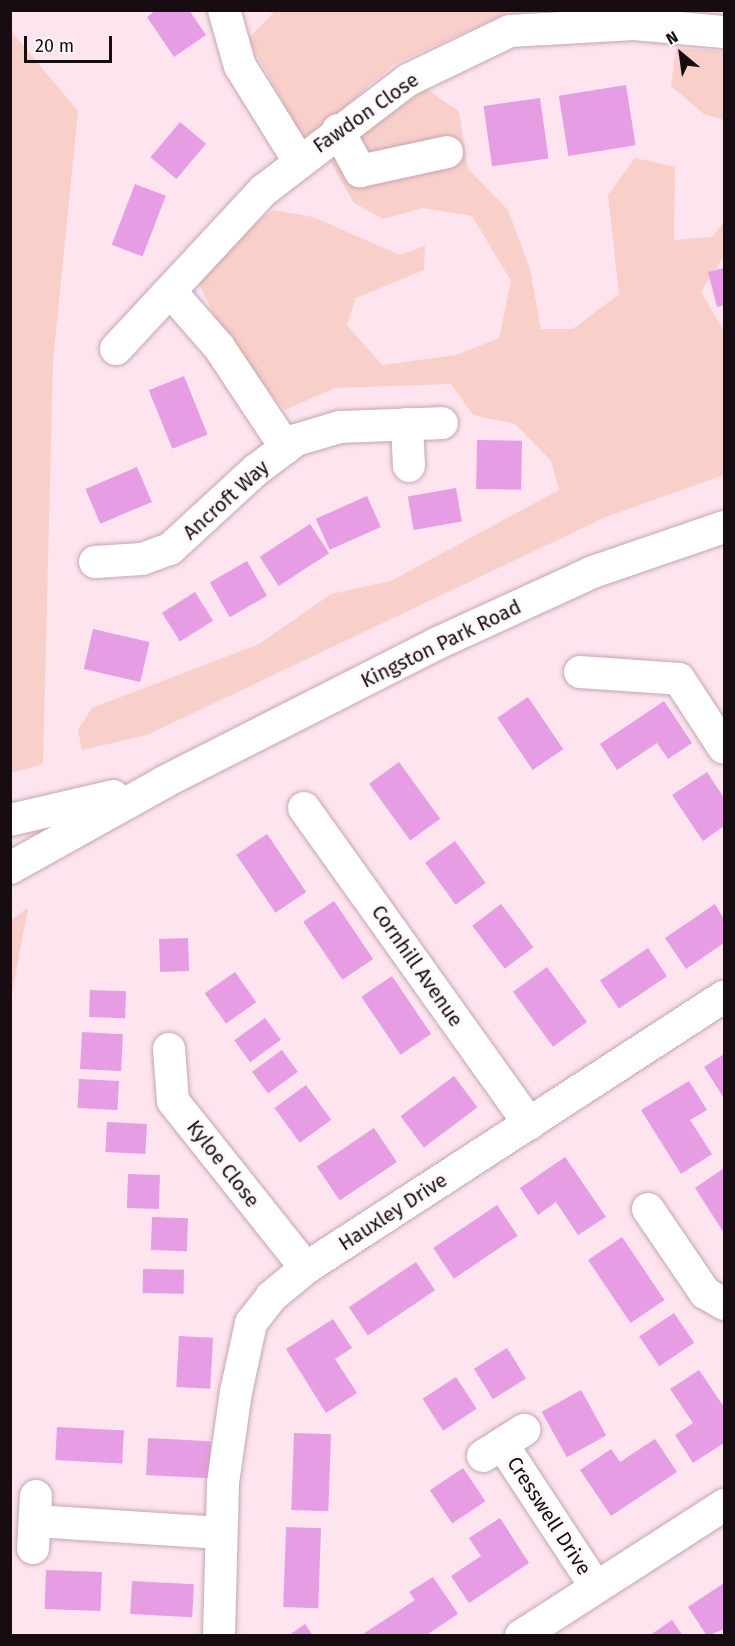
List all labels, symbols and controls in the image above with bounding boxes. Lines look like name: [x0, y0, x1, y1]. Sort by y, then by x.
scale bar: [27, 24, 116, 62]
north arrow: [651, 24, 711, 84]
text: N: [663, 27, 681, 49]
text: 20 m: [35, 35, 74, 57]
street label: Fawdon Close: [309, 68, 423, 158]
street label: Ancroft Way: [178, 455, 274, 545]
street label: Kingston Park Road: [357, 595, 525, 693]
street label: Cornhill Avenue: [366, 901, 468, 1031]
street label: Kyloe Close: [182, 1116, 264, 1212]
street label: Hauxley Drive: [334, 1168, 452, 1256]
street label: Cresswell Drive: [502, 1452, 596, 1580]

